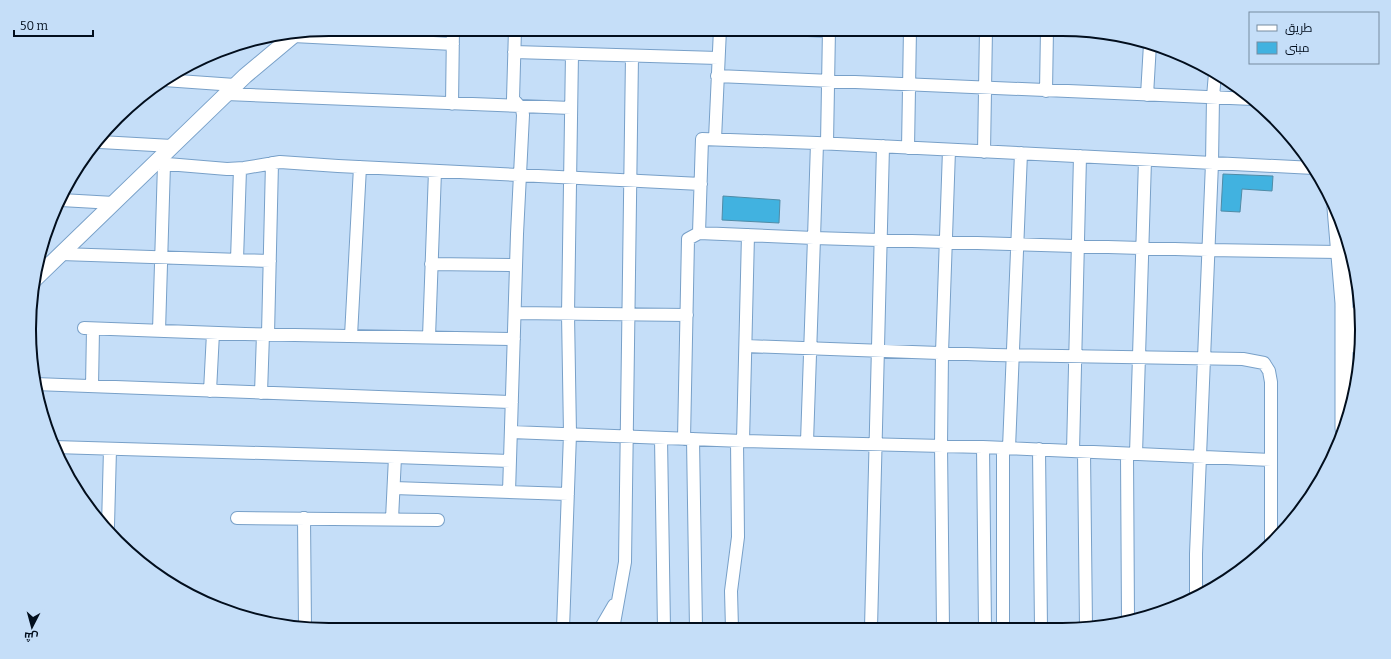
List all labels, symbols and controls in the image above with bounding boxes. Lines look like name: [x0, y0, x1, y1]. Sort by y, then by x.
scale bar: [14, 12, 93, 38]
legend: [1249, 12, 1379, 64]
text: 50 m: [20, 19, 49, 33]
text: طريق: [1285, 21, 1313, 35]
text: مبنى: [1285, 41, 1310, 55]
north arrow: [12, 607, 52, 647]
text: ش: [23, 629, 39, 644]

